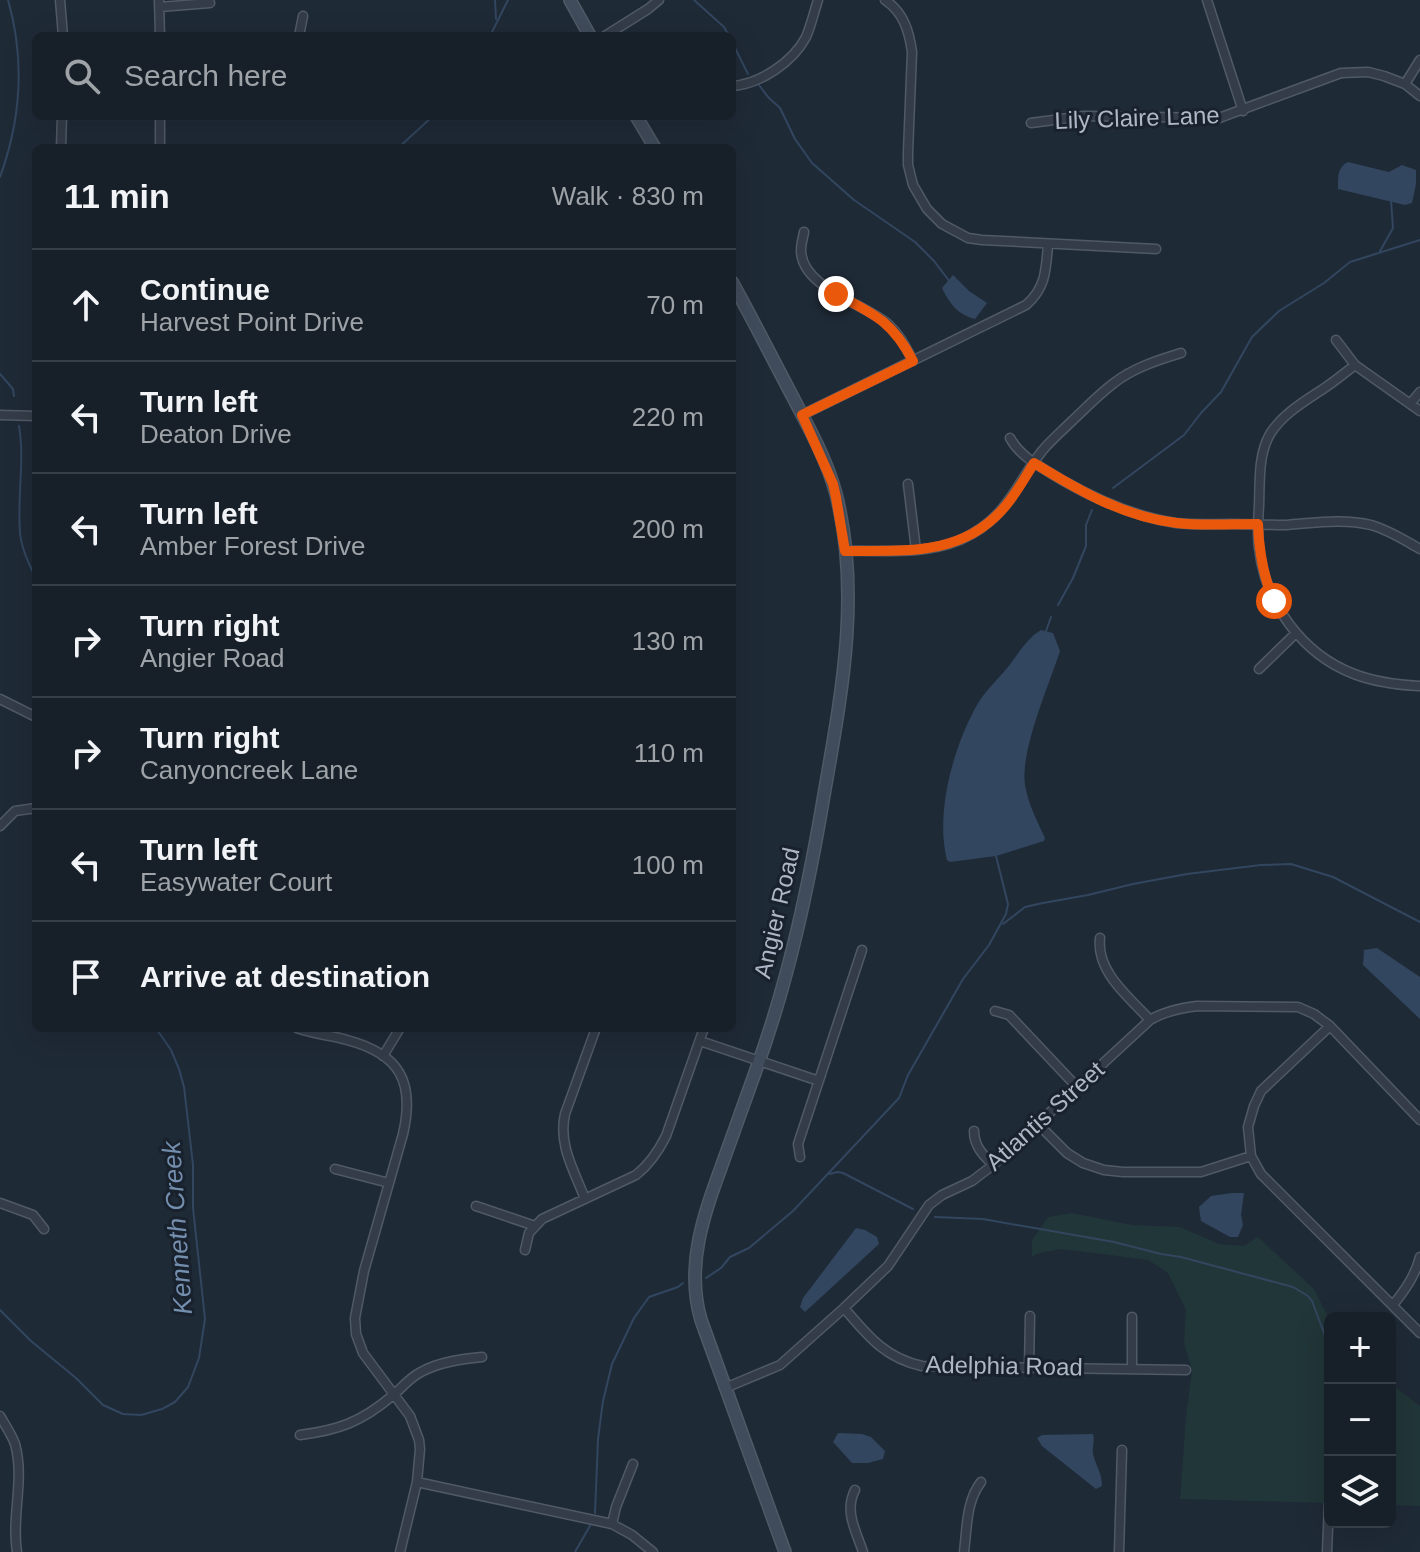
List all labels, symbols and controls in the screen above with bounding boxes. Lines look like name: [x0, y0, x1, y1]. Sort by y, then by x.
search box: [32, 32, 736, 120]
icon: search: [60, 54, 104, 98]
text: Search here: [124, 59, 287, 92]
street label: Lily Claire Lane: [1054, 101, 1220, 134]
text: 11 min: [64, 177, 170, 215]
text: Walk · 830 m: [552, 181, 704, 211]
text: Continue: [140, 273, 270, 306]
route end: [818, 276, 854, 312]
icon: ahead: [64, 283, 108, 327]
text: 70 m: [646, 290, 704, 320]
text: Harvest Point Drive: [140, 307, 364, 337]
text: Turn left: [140, 385, 258, 418]
icon: left: [64, 395, 108, 439]
text: 220 m: [632, 402, 704, 432]
text: Deaton Drive: [140, 419, 292, 449]
text: Turn left: [140, 497, 258, 530]
icon: left: [64, 507, 108, 551]
text: 200 m: [632, 514, 704, 544]
text: Amber Forest Drive: [140, 531, 365, 561]
route start: [1256, 583, 1292, 619]
text: Turn right: [140, 609, 279, 642]
icon: right: [64, 619, 108, 663]
text: 130 m: [632, 626, 704, 656]
text: Angier Road: [140, 643, 285, 673]
text: Turn right: [140, 721, 279, 754]
icon: right: [64, 731, 108, 775]
text: 110 m: [634, 738, 704, 768]
text: Canyoncreek Lane: [140, 755, 358, 785]
text: Turn left: [140, 833, 258, 866]
icon: left: [64, 843, 108, 887]
street label: Angier Road: [748, 845, 805, 981]
text: 100 m: [632, 850, 704, 880]
text: Easywater Court: [140, 867, 332, 897]
icon: arrive: [64, 955, 108, 999]
text: Arrive at destination: [140, 960, 430, 993]
street label: Atlantis Street: [980, 1055, 1109, 1176]
water label: Kenneth Creek: [156, 1138, 198, 1316]
map controls: [1324, 1312, 1396, 1528]
button: +: [1324, 1312, 1396, 1384]
street label: Adelphia Road: [925, 1351, 1083, 1380]
button: −: [1324, 1384, 1396, 1456]
button: layers: [1324, 1456, 1396, 1528]

